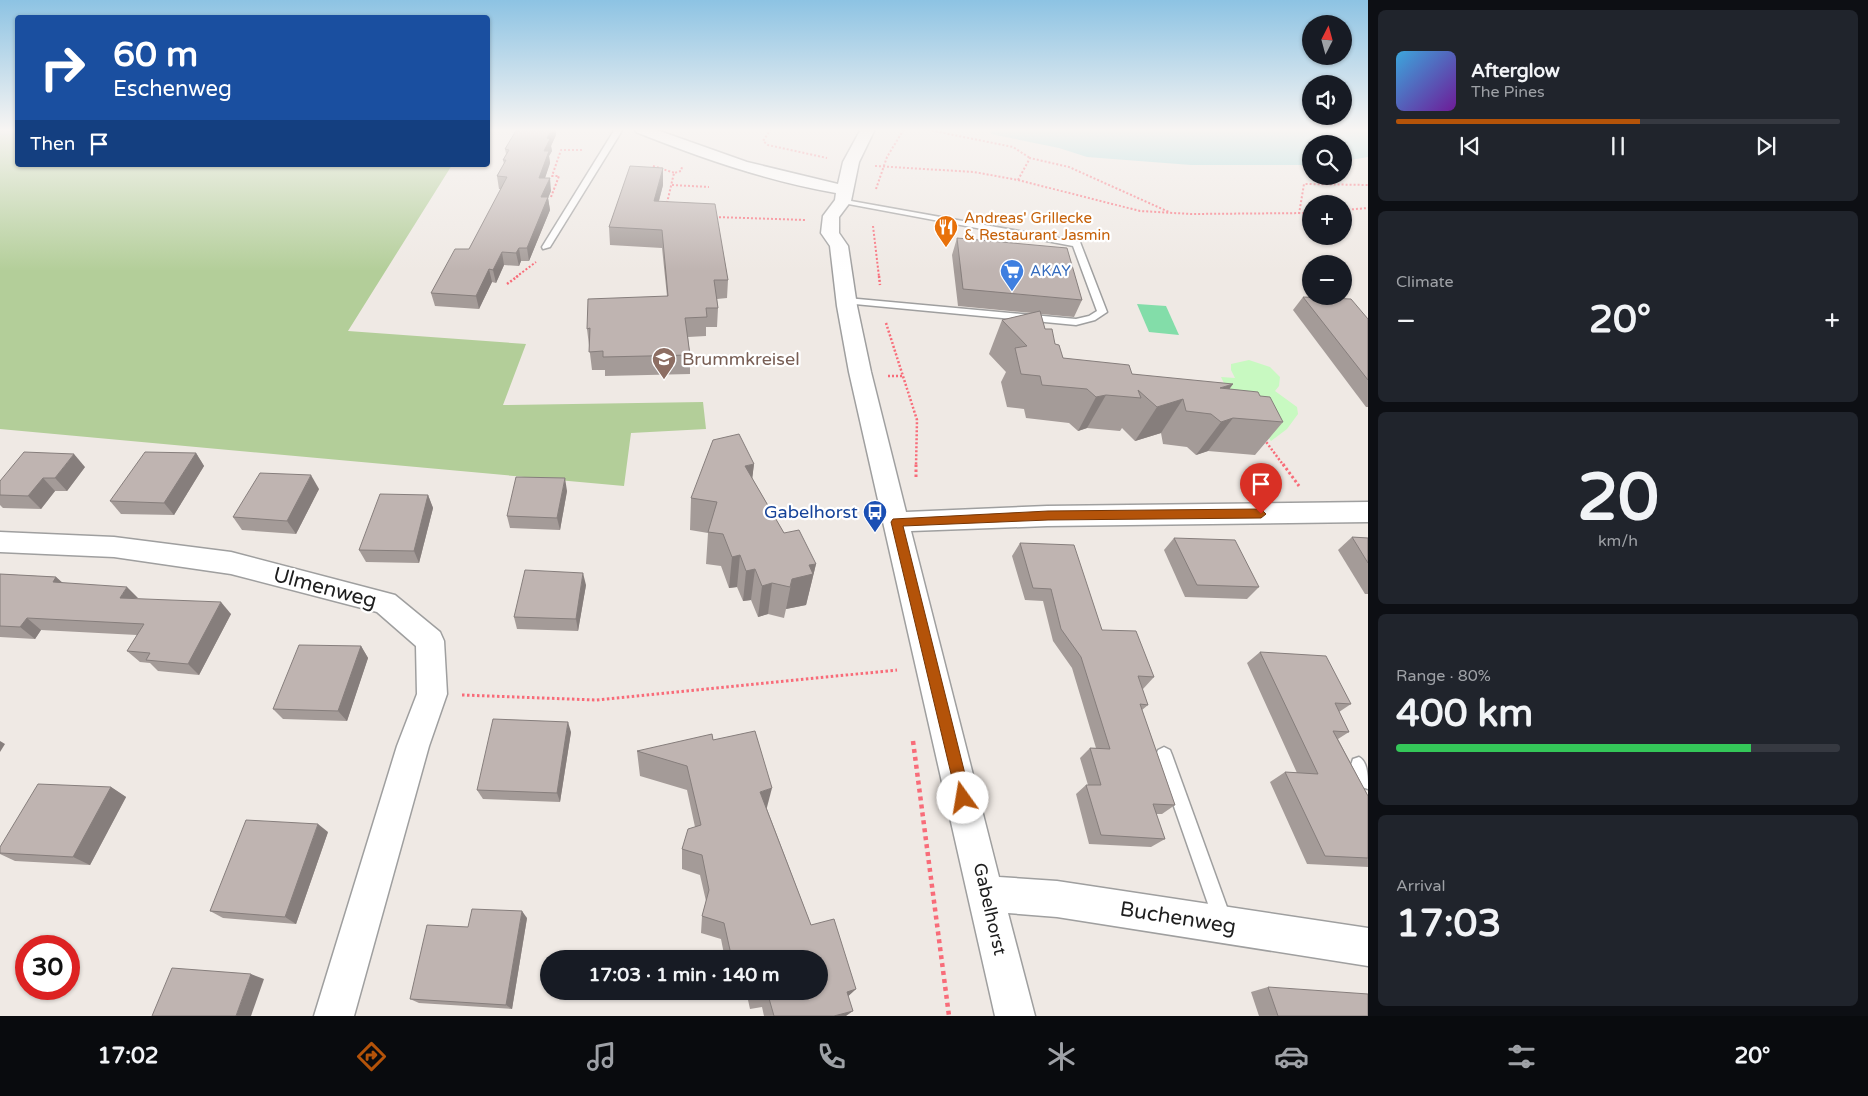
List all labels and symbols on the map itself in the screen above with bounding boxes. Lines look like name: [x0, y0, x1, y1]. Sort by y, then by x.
north arrow: [1302, 15, 1352, 65]
place label: Andreas' Grillecke & Restaurant Jasmin: [964, 209, 1110, 244]
restaurant icon: Andreas' Grillecke & Restaurant Jasmin: [933, 214, 959, 248]
supermarket icon: AKAY: [999, 258, 1025, 292]
place label: AKAY: [1030, 262, 1071, 280]
school or university icon: Brummkreisel: [651, 346, 677, 380]
place label: Brummkreisel: [682, 348, 800, 370]
pin: [1240, 463, 1282, 514]
bus stop icon: Gabelhorst: [862, 499, 888, 533]
place label: Gabelhorst: [764, 501, 858, 523]
street label: Ulmenweg: [270, 562, 380, 614]
position arrow: [936, 771, 988, 823]
street label: Gabelhorst: [969, 861, 1011, 957]
street label: Buchenweg: [1118, 896, 1238, 940]
speed limit sign: 30: [15, 935, 80, 1000]

